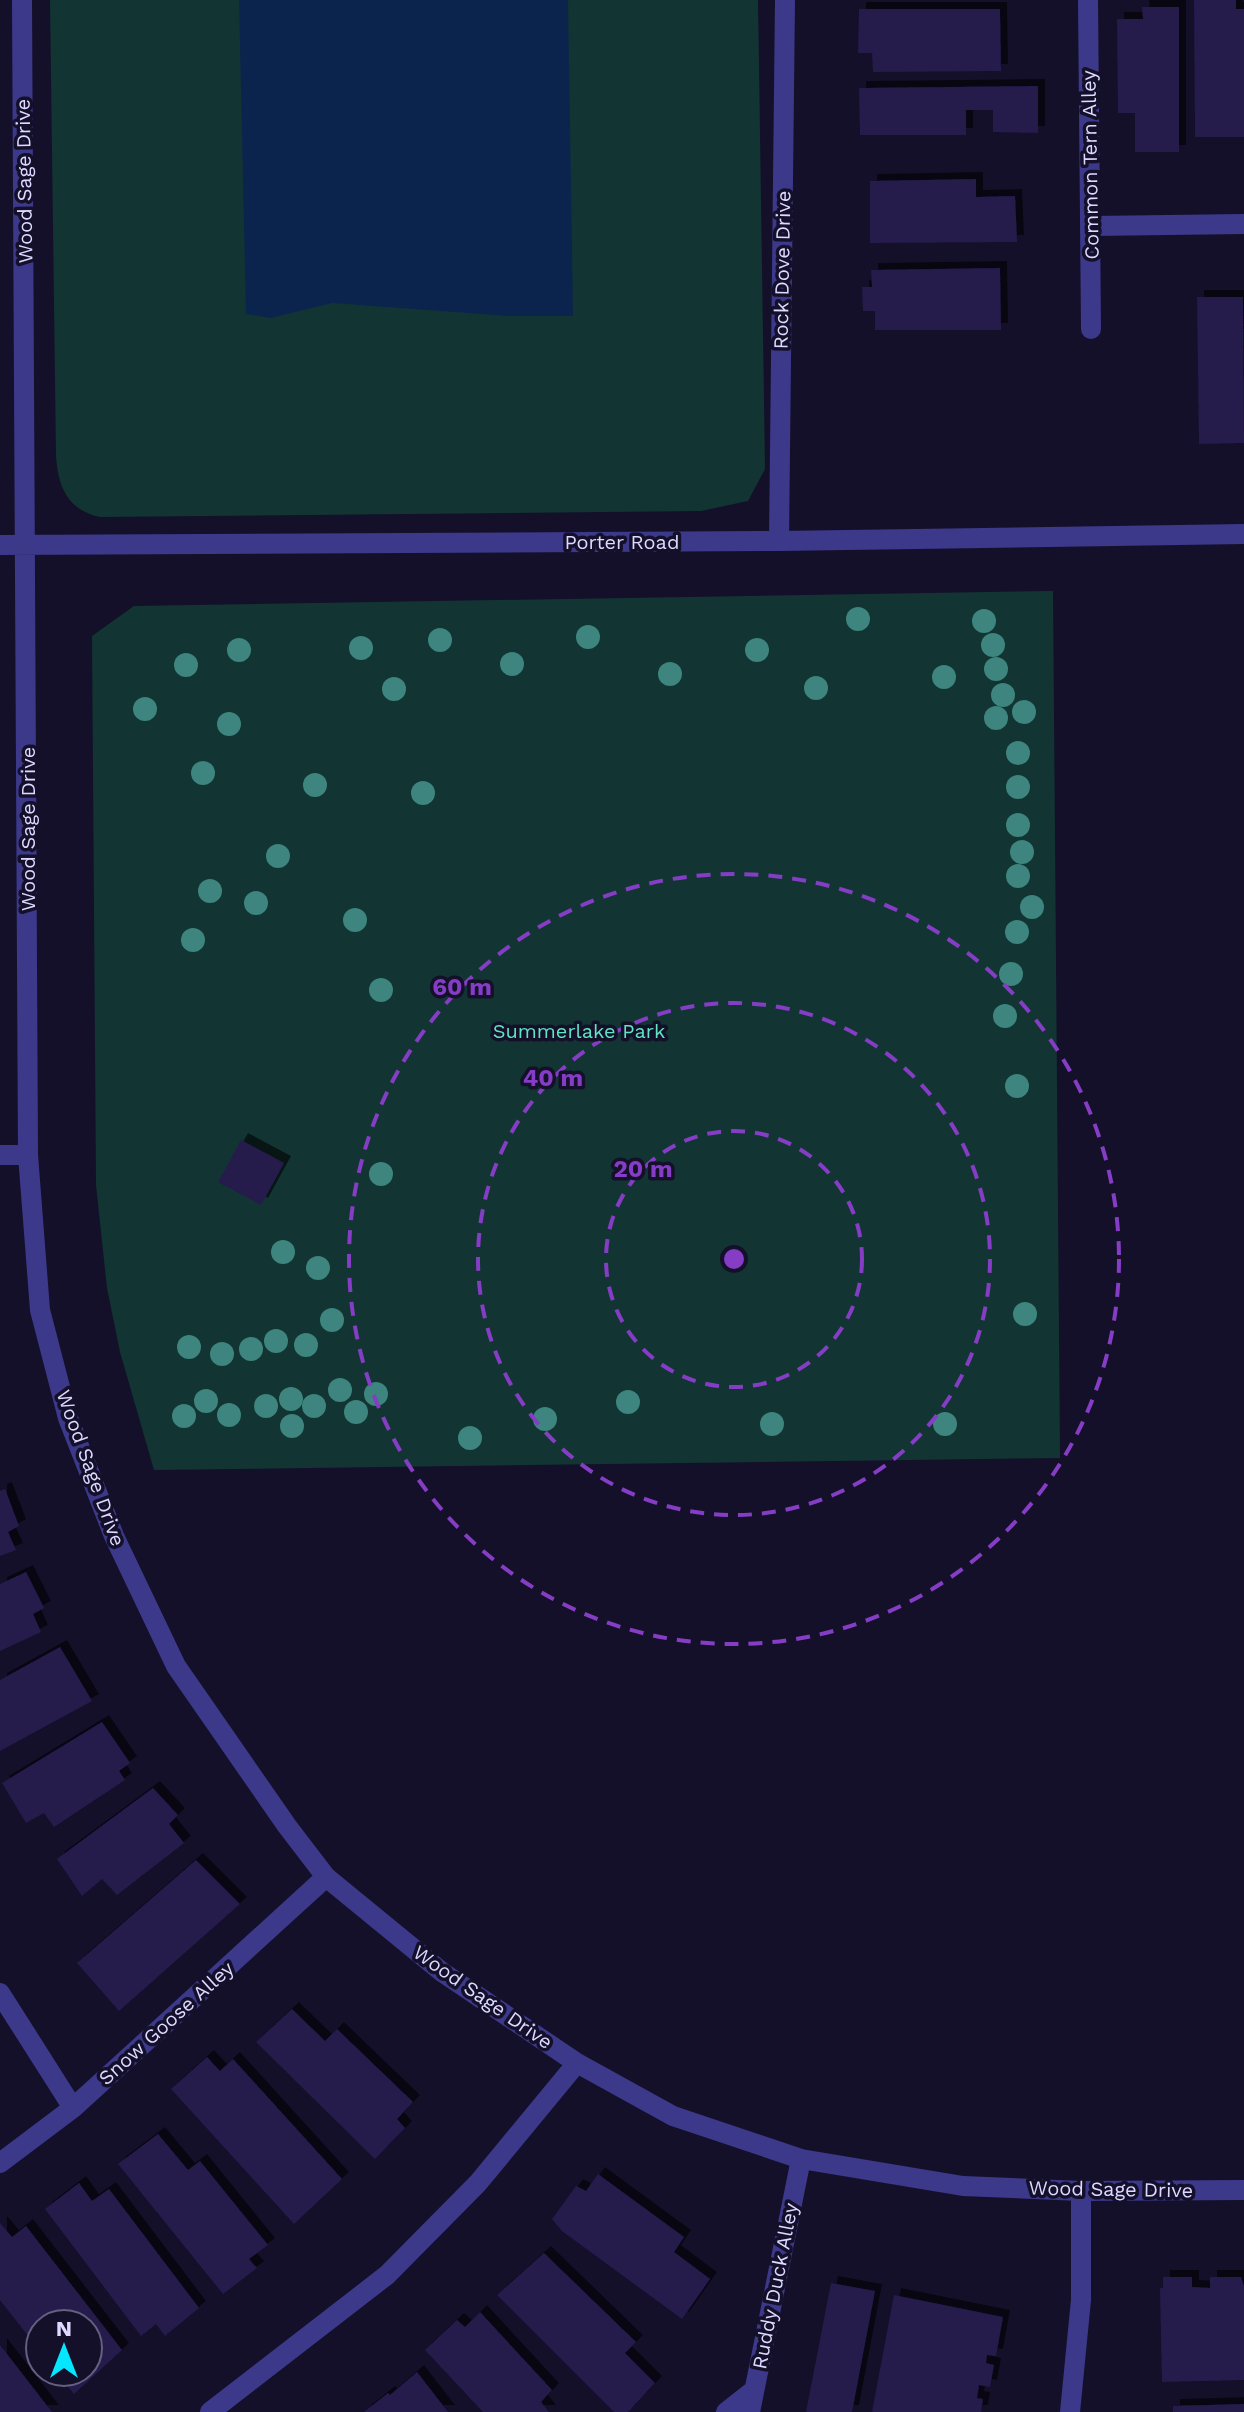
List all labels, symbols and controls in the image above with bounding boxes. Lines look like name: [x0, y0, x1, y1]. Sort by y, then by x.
street label: Common Tern Alley: [1076, 69, 1104, 260]
street label: Wood Sage Drive: [11, 99, 37, 263]
street label: Rock Dove Drive: [769, 190, 795, 350]
street label: Porter Road: [565, 530, 679, 554]
street label: Wood Sage Drive: [16, 747, 40, 911]
text: 60 m: [432, 973, 492, 1001]
park label: Summerlake Park: [493, 1019, 665, 1043]
text: 40 m: [523, 1064, 583, 1092]
text: 20 m: [613, 1155, 673, 1183]
centre of rings: [720, 1245, 748, 1273]
street label: Wood Sage Drive: [52, 1387, 130, 1549]
street label: Wood Sage Drive: [409, 1940, 557, 2054]
street label: Snow Goose Alley: [94, 1956, 239, 2090]
street label: Wood Sage Drive: [1029, 2176, 1193, 2202]
street label: Ruddy Duck Alley: [747, 2200, 803, 2371]
north arrow: [24, 2308, 104, 2388]
text: N: [56, 2316, 72, 2341]

